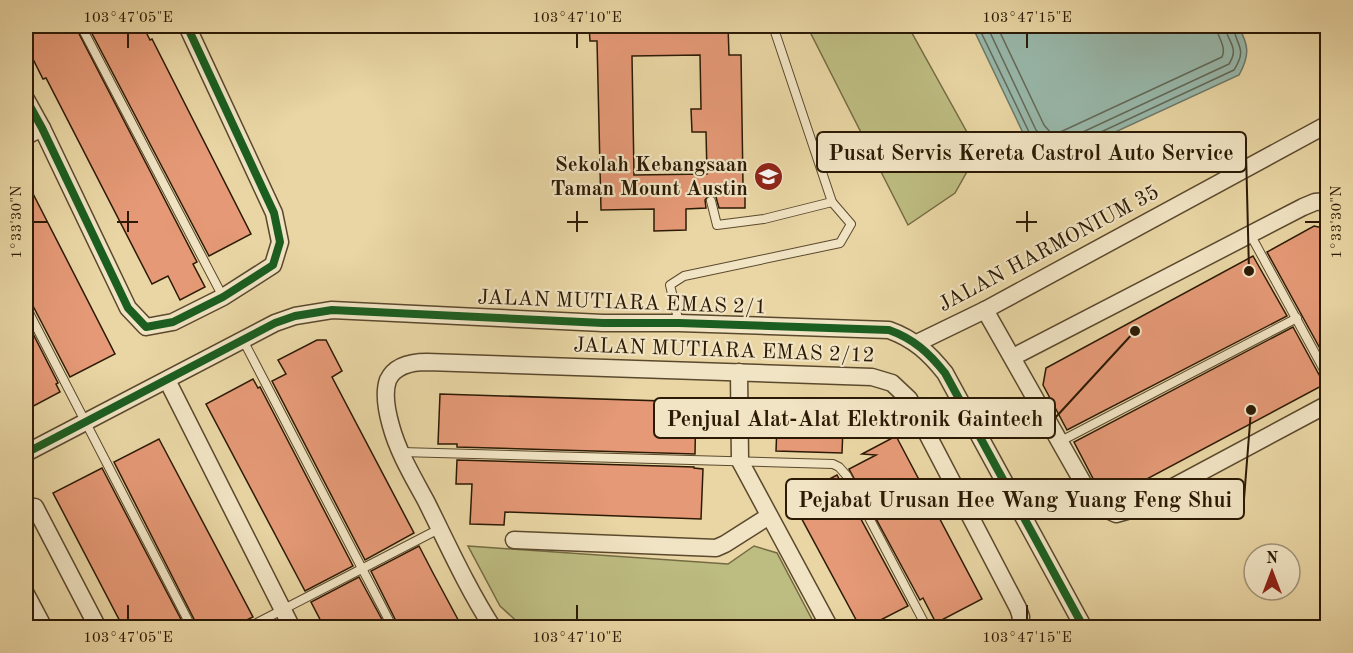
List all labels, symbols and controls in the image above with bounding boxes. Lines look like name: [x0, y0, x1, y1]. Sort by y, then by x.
text: 103°47'05"E: [83, 11, 173, 26]
text: 103°47'10"E: [532, 11, 622, 26]
text: 103°47'15"E: [982, 11, 1072, 26]
callout: Pusat Servis Kereta Castrol Auto Service: [817, 132, 1246, 172]
text: Pusat Servis Kereta Castrol Auto Service: [828, 143, 1234, 165]
place label: Sekolah Kebangsaan Taman Mount Austin: [550, 155, 748, 200]
school or university icon: Sekolah Kebangsaan Taman Mount Austin: [753, 161, 785, 193]
street label: JALAN HARMONIUM 35: [935, 182, 1163, 316]
text: 1°33'30"N: [10, 185, 25, 259]
text: 1°33'30"N: [1330, 185, 1345, 259]
street label: JALAN MUTIARA EMAS 2/1: [477, 287, 767, 319]
street label: JALAN MUTIARA EMAS 2/12: [573, 335, 875, 367]
callout: Penjual Alat-Alat Elektronik Gaintech: [654, 398, 1055, 438]
text: Penjual Alat-Alat Elektronik Gaintech: [667, 409, 1043, 431]
callout: Pejabat Urusan Hee Wang Yuang Feng Shui: [786, 479, 1244, 519]
text: Pejabat Urusan Hee Wang Yuang Feng Shui: [798, 490, 1232, 512]
north arrow: [1242, 542, 1302, 602]
text: N: [1266, 551, 1279, 567]
text: 103°47'05"E: [83, 631, 173, 646]
text: 103°47'10"E: [532, 631, 622, 646]
text: 103°47'15"E: [982, 631, 1072, 646]

